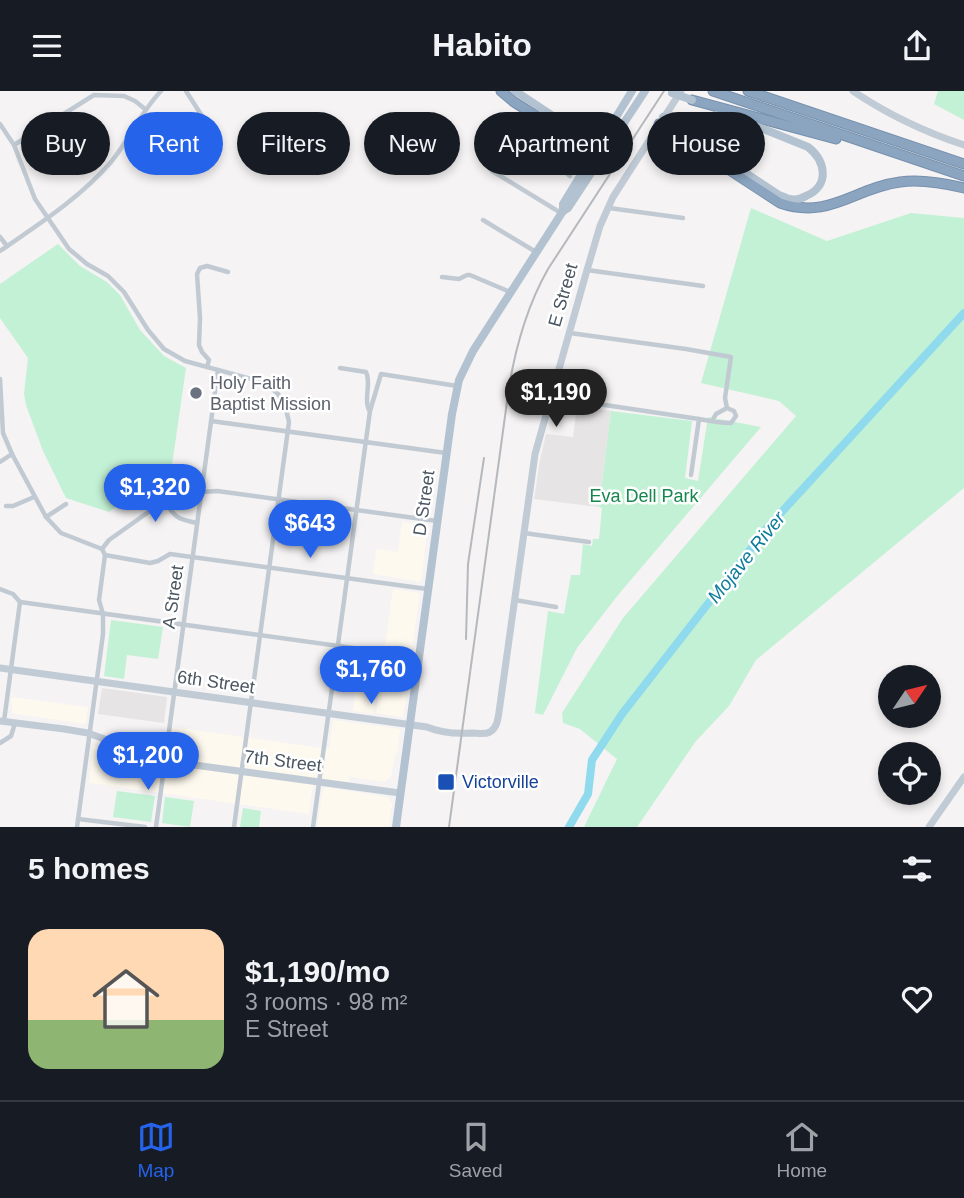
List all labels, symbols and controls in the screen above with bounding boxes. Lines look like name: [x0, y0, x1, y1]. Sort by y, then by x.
icon: menu: [28, 27, 66, 65]
text: Habito: [432, 27, 532, 63]
icon: share: [898, 27, 936, 65]
chip: Buy: [21, 112, 110, 175]
chip: Rent: [124, 112, 223, 175]
chip: Filters: [237, 112, 350, 175]
chip: New: [364, 112, 460, 175]
chip: Apartment: [474, 112, 633, 175]
chip: House: [647, 112, 765, 175]
street label: E Street: [544, 261, 582, 329]
pin: $1,190: [499, 369, 613, 429]
place label: Holy Faith Baptist Mission: [210, 373, 331, 414]
text: $1,190: [521, 379, 591, 405]
marker: Holy Faith Baptist Mission: [188, 385, 204, 401]
pin: $1,320: [98, 465, 212, 524]
street label: D Street: [410, 469, 438, 537]
text: $1,320: [120, 474, 190, 500]
park label: Eva Dell Park: [589, 486, 700, 506]
pin: $643: [269, 501, 351, 560]
water label: Mojave River: [703, 507, 790, 607]
text: $643: [284, 510, 336, 536]
street label: A Street: [159, 564, 187, 630]
pin: $1,760: [314, 647, 428, 706]
text: $1,760: [336, 656, 406, 682]
north arrow: [878, 665, 942, 728]
map controls: [878, 665, 941, 805]
street label: 6th Street: [176, 667, 256, 697]
pin: $1,200: [91, 733, 205, 792]
text: $1,200: [113, 742, 183, 768]
button: locate: [878, 742, 941, 805]
street label: 7th Street: [243, 746, 323, 776]
marker: Victorville: [436, 772, 456, 792]
place label: Victorville: [462, 772, 539, 792]
icon: filters: [898, 850, 936, 888]
text: 5 homes: [28, 852, 150, 885]
text: $1,190/mo: [245, 955, 390, 988]
icon: home: [84, 957, 168, 1041]
icon: heart: [898, 980, 936, 1018]
text: 3 rooms · 98 m²: [245, 989, 407, 1015]
text: E Street: [245, 1016, 328, 1042]
tab: Map: [137, 1118, 175, 1182]
tab: Saved: [449, 1118, 503, 1182]
tab: Home: [776, 1118, 827, 1182]

